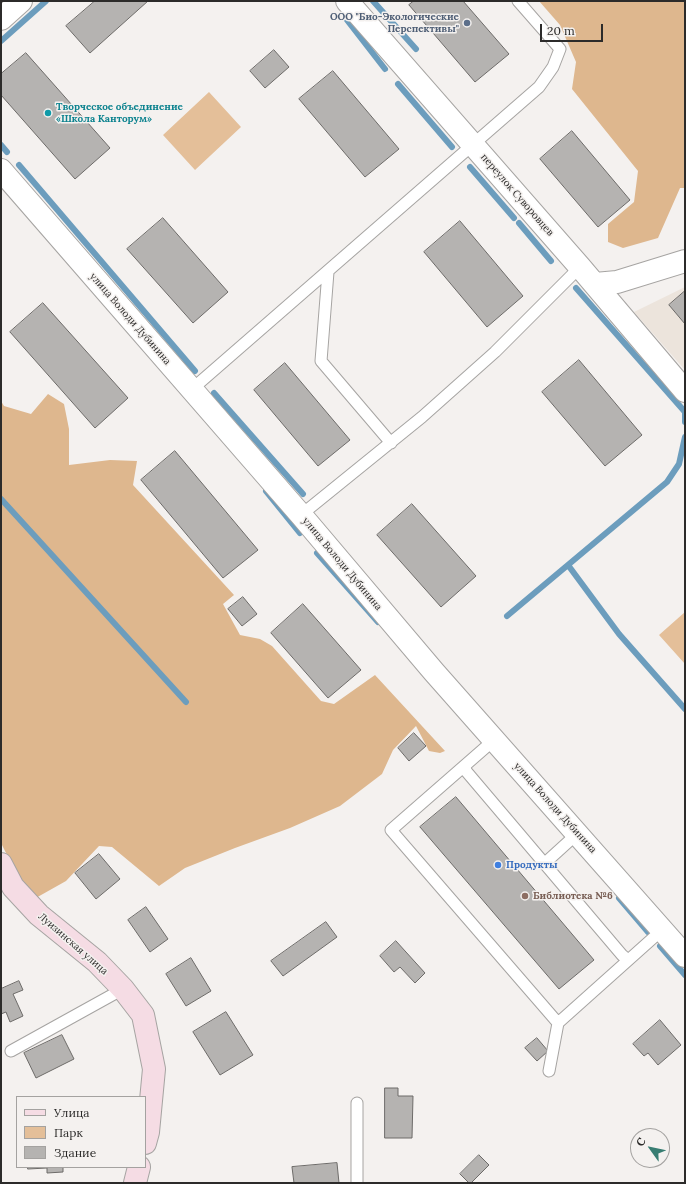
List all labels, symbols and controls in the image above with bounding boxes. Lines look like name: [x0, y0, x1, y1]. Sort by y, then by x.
place label: ООО "Био-Экологические Перспективы": [330, 11, 459, 34]
scale bar: [542, 16, 605, 42]
marker: ООО "Био-Экологические Перспективы": [462, 18, 472, 28]
text: 20 m: [547, 23, 575, 38]
place label: Творческое объединение «Школа Канторум»: [56, 101, 183, 124]
marker: Творческое объединение «Школа Канторум»: [43, 108, 53, 118]
street label: переулок Суворовцев: [478, 151, 556, 239]
street label: улица Володи Дубинина: [87, 271, 173, 367]
street label: улица Володи Дубинина: [300, 515, 384, 613]
street label: улица Володи Дубинина: [511, 760, 599, 856]
place label: Продукты: [506, 859, 558, 871]
marker: Продукты: [493, 860, 503, 870]
place label: Библиотека №6: [533, 890, 613, 902]
marker: Библиотека №6: [520, 891, 530, 901]
street label: Луизинская улица: [36, 911, 110, 977]
legend: [16, 1096, 146, 1168]
text: Улица: [54, 1105, 90, 1120]
text: Парк: [54, 1125, 83, 1140]
north arrow: [630, 1128, 670, 1168]
text: С: [633, 1135, 649, 1149]
text: Здание: [54, 1145, 96, 1160]

